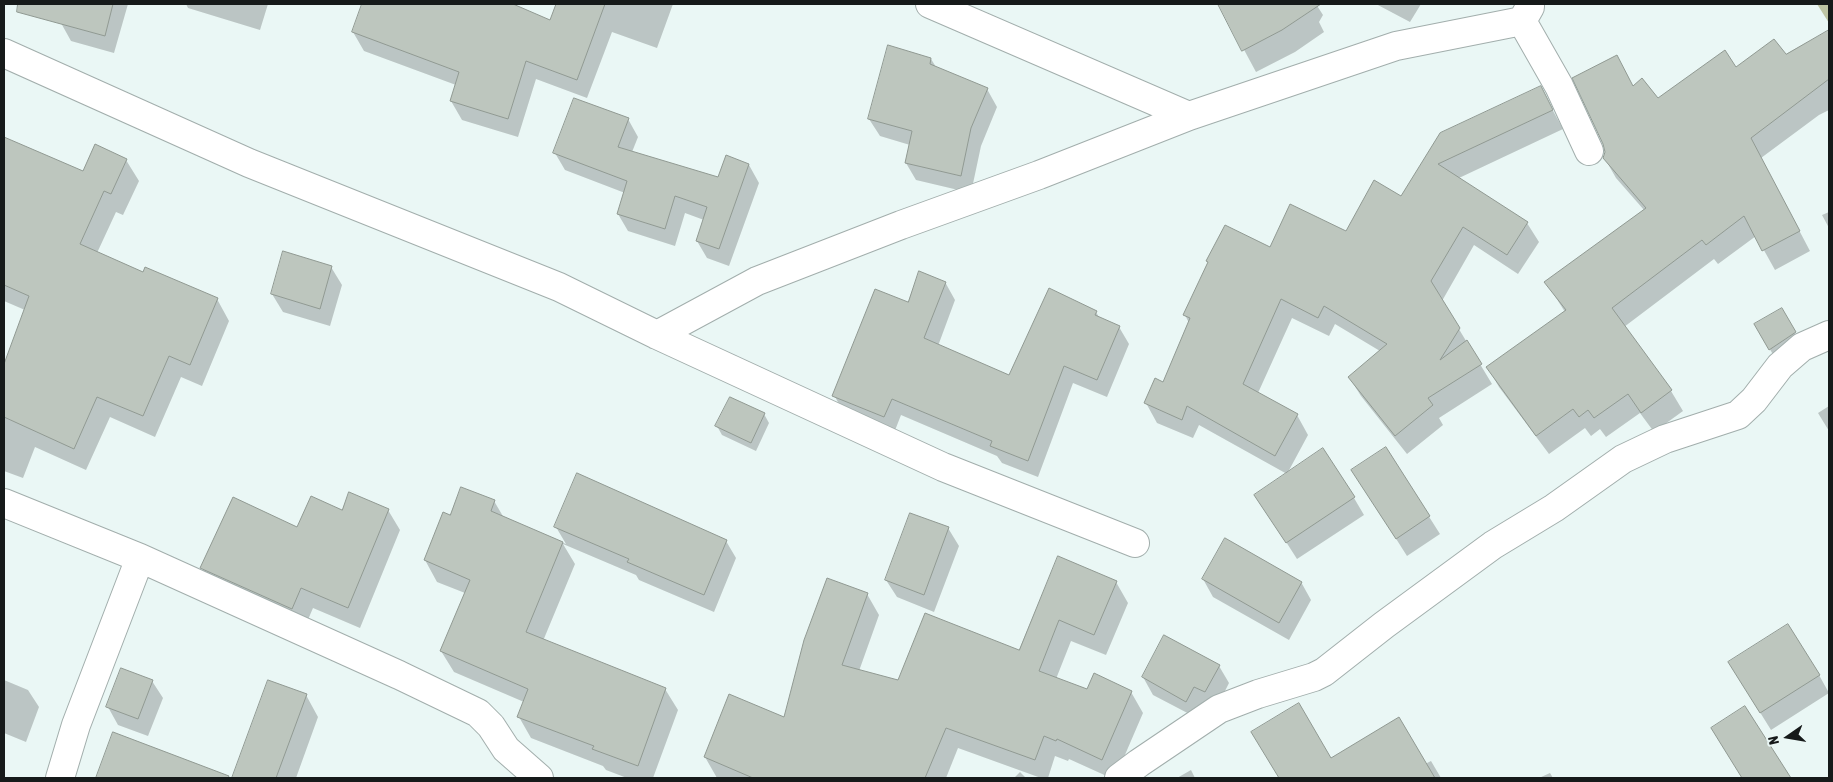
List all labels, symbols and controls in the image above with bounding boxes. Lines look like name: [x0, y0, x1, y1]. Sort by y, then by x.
north arrow: [1763, 712, 1813, 762]
text: N: [1765, 735, 1782, 746]

